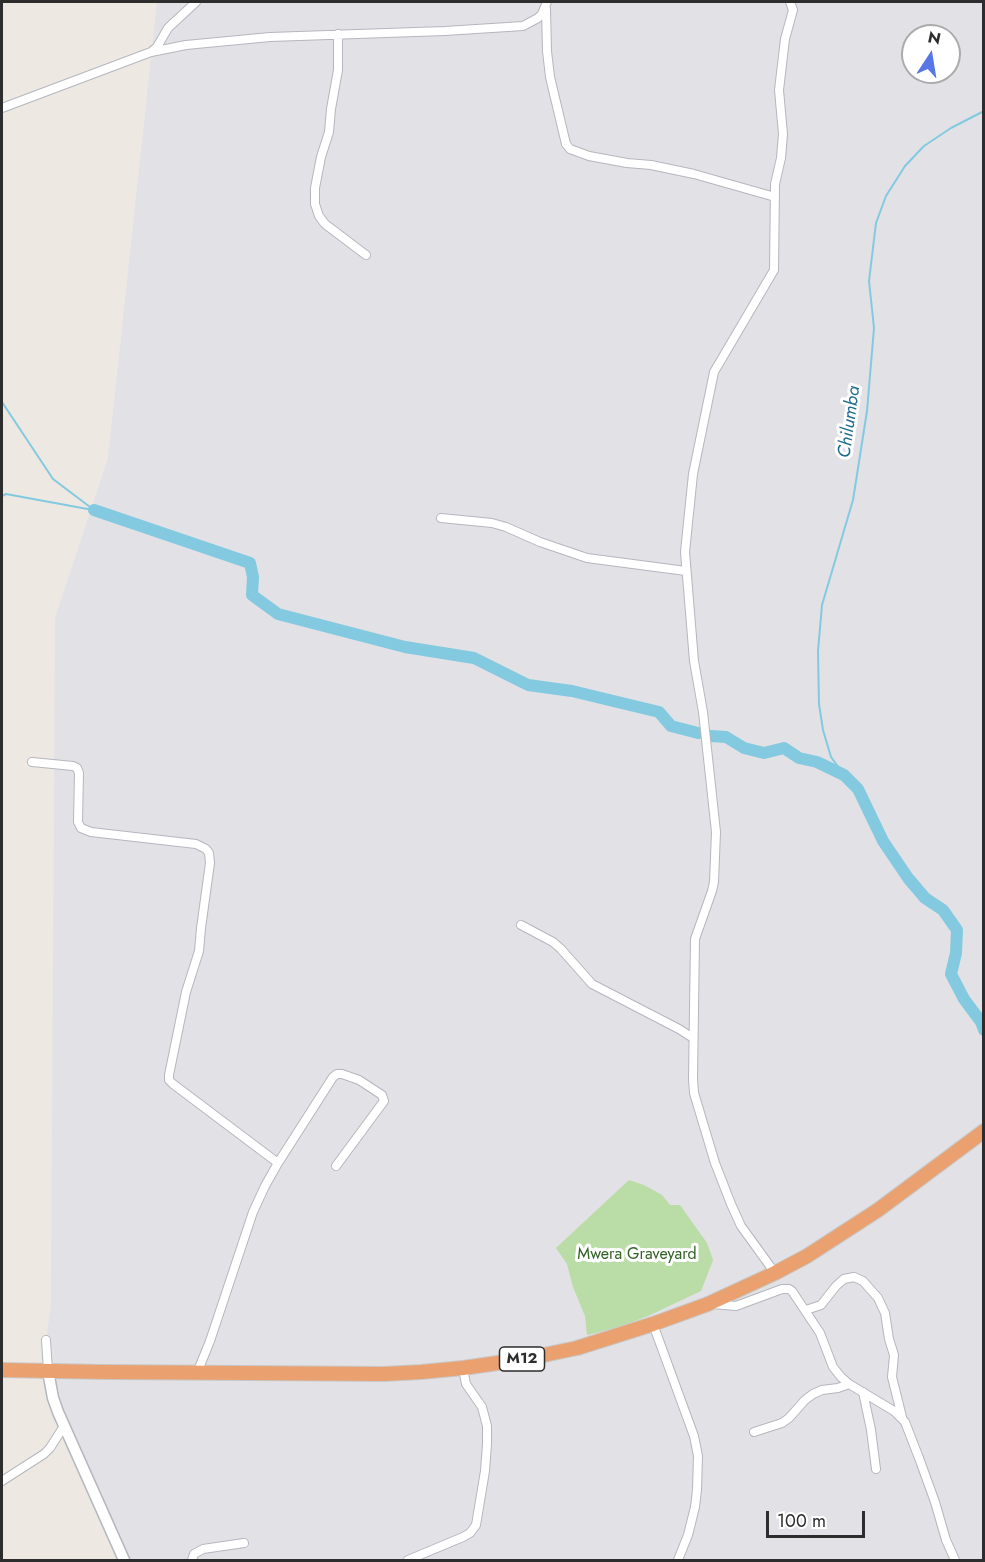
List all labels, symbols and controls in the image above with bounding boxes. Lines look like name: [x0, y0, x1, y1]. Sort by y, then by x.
north arrow: [901, 24, 961, 84]
text: N: [926, 25, 943, 50]
water label: Chilumba: [834, 385, 866, 459]
park label: Mwera Graveyard: [577, 1245, 697, 1265]
road number: M12: [500, 1347, 544, 1371]
scale bar: [769, 1499, 868, 1537]
text: 100 m: [777, 1508, 826, 1534]

